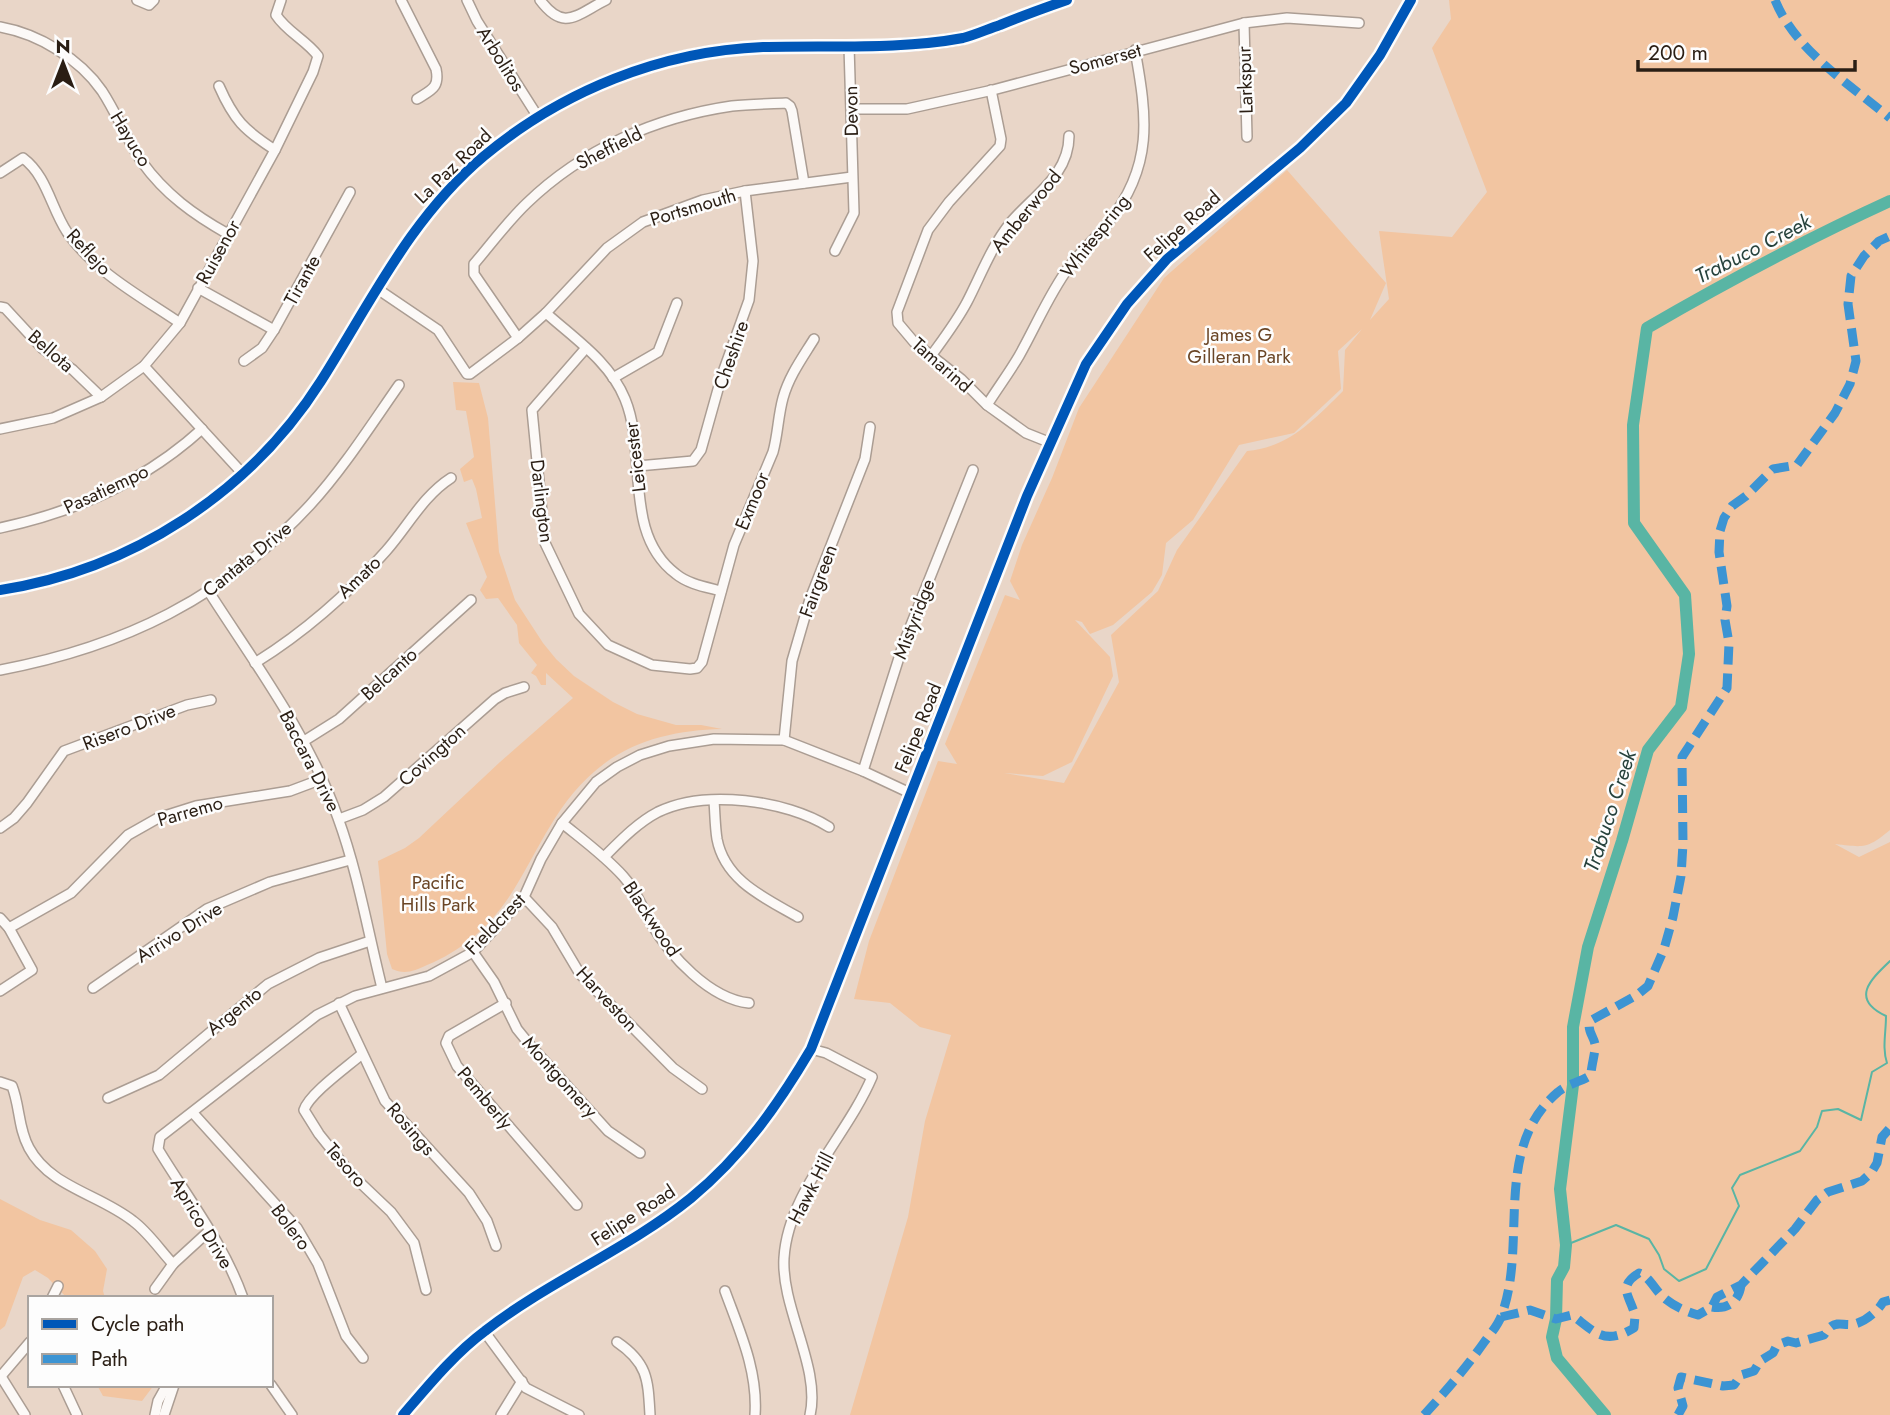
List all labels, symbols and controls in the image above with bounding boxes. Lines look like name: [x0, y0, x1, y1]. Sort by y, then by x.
street label: Arbolitos: [470, 21, 532, 97]
north arrow: [28, 28, 98, 98]
scale bar: [1638, 28, 1855, 72]
text: N: [55, 33, 71, 60]
street label: Somerset: [1066, 36, 1145, 82]
text: 200 m: [1648, 38, 1708, 68]
street label: Larkspur: [1230, 45, 1260, 114]
street label: Devon: [837, 85, 865, 137]
street label: Hayuco: [104, 106, 158, 172]
street label: Sheffield: [571, 120, 647, 176]
street label: La Paz Road: [408, 122, 498, 210]
street label: Amberwood: [984, 164, 1068, 258]
street label: Portsmouth: [647, 181, 739, 233]
street label: Felipe Road: [1138, 184, 1226, 268]
street label: Whitespring: [1054, 189, 1136, 283]
water label: Trabuco Creek: [1690, 206, 1817, 291]
street label: Ruisenor: [189, 214, 247, 289]
street label: Reflejo: [60, 223, 118, 281]
street label: Tirante: [277, 250, 327, 310]
street label: Cheshire: [707, 317, 755, 393]
park label: James G Gilleran Park: [1187, 321, 1291, 370]
street label: Bellota: [22, 323, 80, 379]
street label: Tamarind: [906, 331, 978, 399]
street label: Leicester: [617, 420, 653, 494]
street label: Pasatiempo: [59, 458, 153, 520]
street label: Darlington: [524, 458, 560, 544]
street label: Exmoor: [728, 467, 776, 534]
street label: Cantata Drive: [197, 515, 297, 603]
street label: Fairgreen: [792, 541, 844, 621]
street label: Amato: [331, 549, 387, 605]
street label: Mistyridge: [886, 575, 942, 663]
street label: Belcanto: [355, 641, 423, 707]
street label: Felipe Road: [888, 679, 948, 777]
street label: Risero Drive: [79, 697, 180, 757]
street label: Baccara Drive: [273, 706, 347, 817]
street label: Covington: [392, 717, 472, 793]
water label: Trabuco Creek: [1576, 745, 1644, 876]
street label: Parremo: [154, 789, 226, 833]
park label: Pacific Hills Park: [401, 869, 476, 918]
street label: Blackwood: [617, 876, 687, 962]
street label: Fieldcrest: [459, 887, 532, 961]
street label: Arrivo Drive: [131, 895, 227, 969]
street label: Harveston: [570, 960, 644, 1038]
street label: Argento: [201, 980, 267, 1042]
street label: Montgomery: [516, 1030, 604, 1124]
street label: Pemberly: [451, 1061, 520, 1136]
street label: Rosings: [380, 1097, 442, 1162]
street label: Tesoro: [319, 1137, 373, 1193]
street label: Hawk Hill: [782, 1148, 840, 1228]
street label: Aprico Drive: [164, 1172, 240, 1274]
street label: Felipe Road: [586, 1178, 680, 1252]
street label: Bolero: [265, 1198, 317, 1256]
legend: [28, 1296, 273, 1387]
text: Cycle path: [91, 1309, 184, 1339]
text: Path: [91, 1344, 128, 1374]

